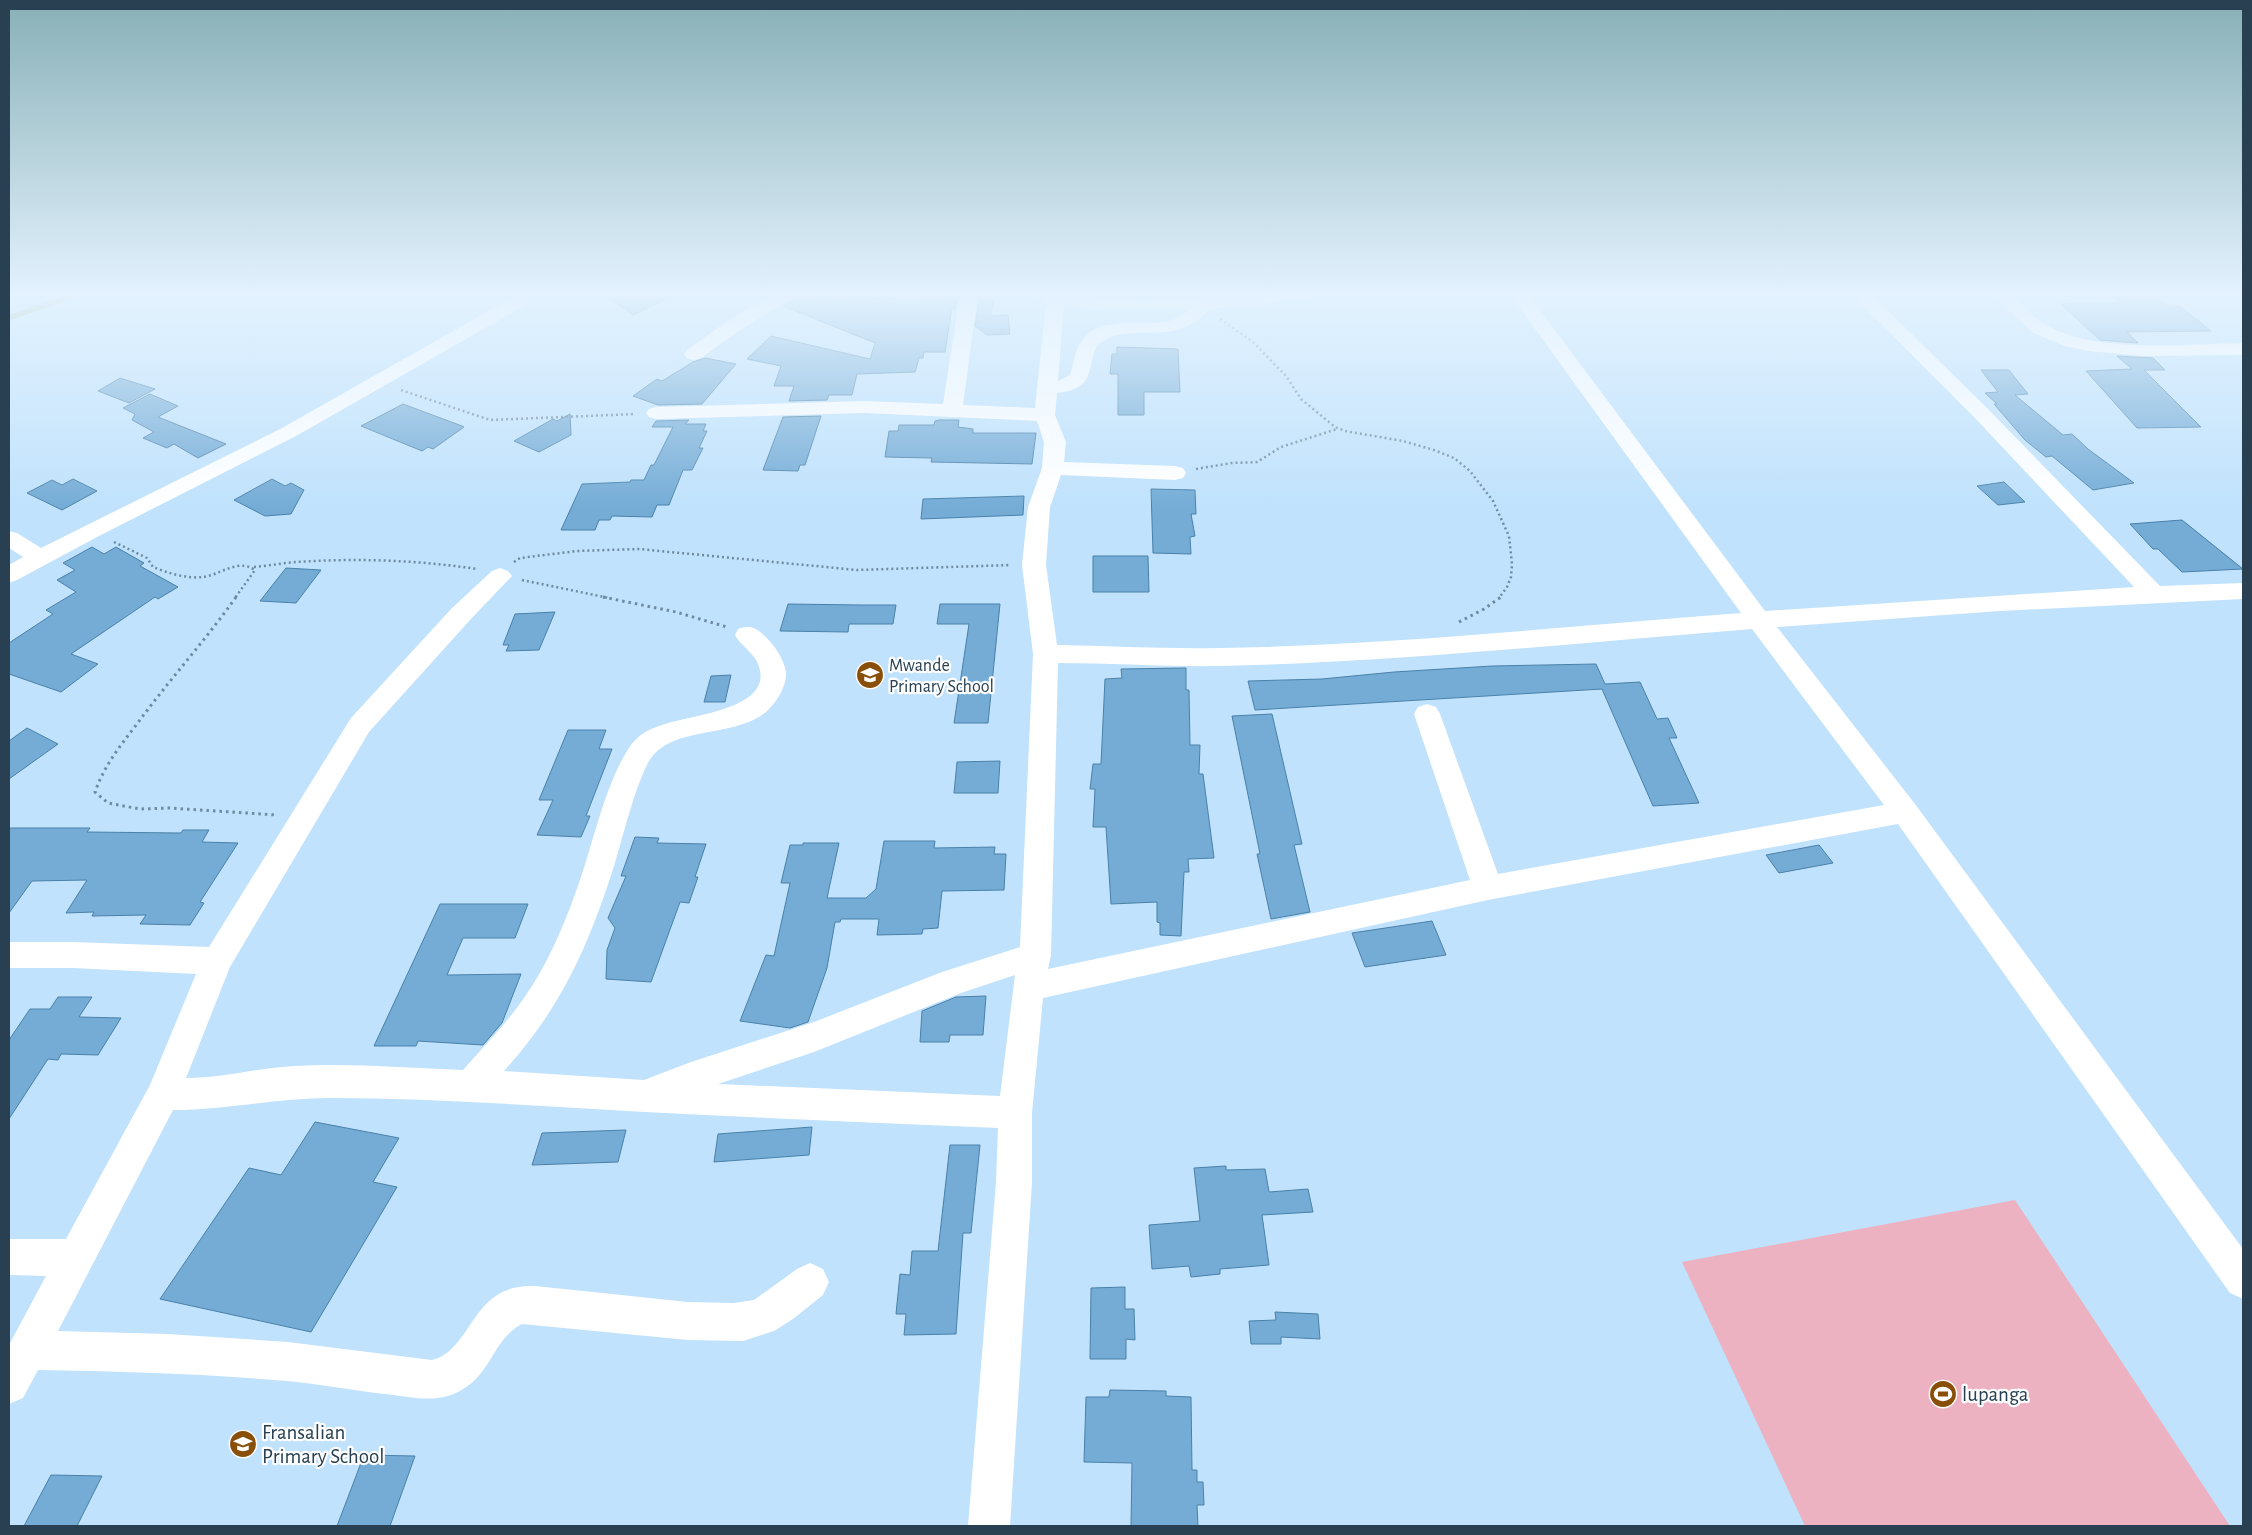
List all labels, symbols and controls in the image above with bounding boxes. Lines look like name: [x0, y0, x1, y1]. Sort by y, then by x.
place label: Mwande Primary School: [889, 657, 994, 696]
school or university icon: Mwande Primary School: [855, 660, 885, 690]
sports icon: lupanga: [1928, 1379, 1958, 1409]
place label: lupanga: [1962, 1384, 2029, 1405]
place label: Fransalian Primary School: [262, 1422, 385, 1467]
school or university icon: Fransalian Primary School: [228, 1429, 258, 1459]

